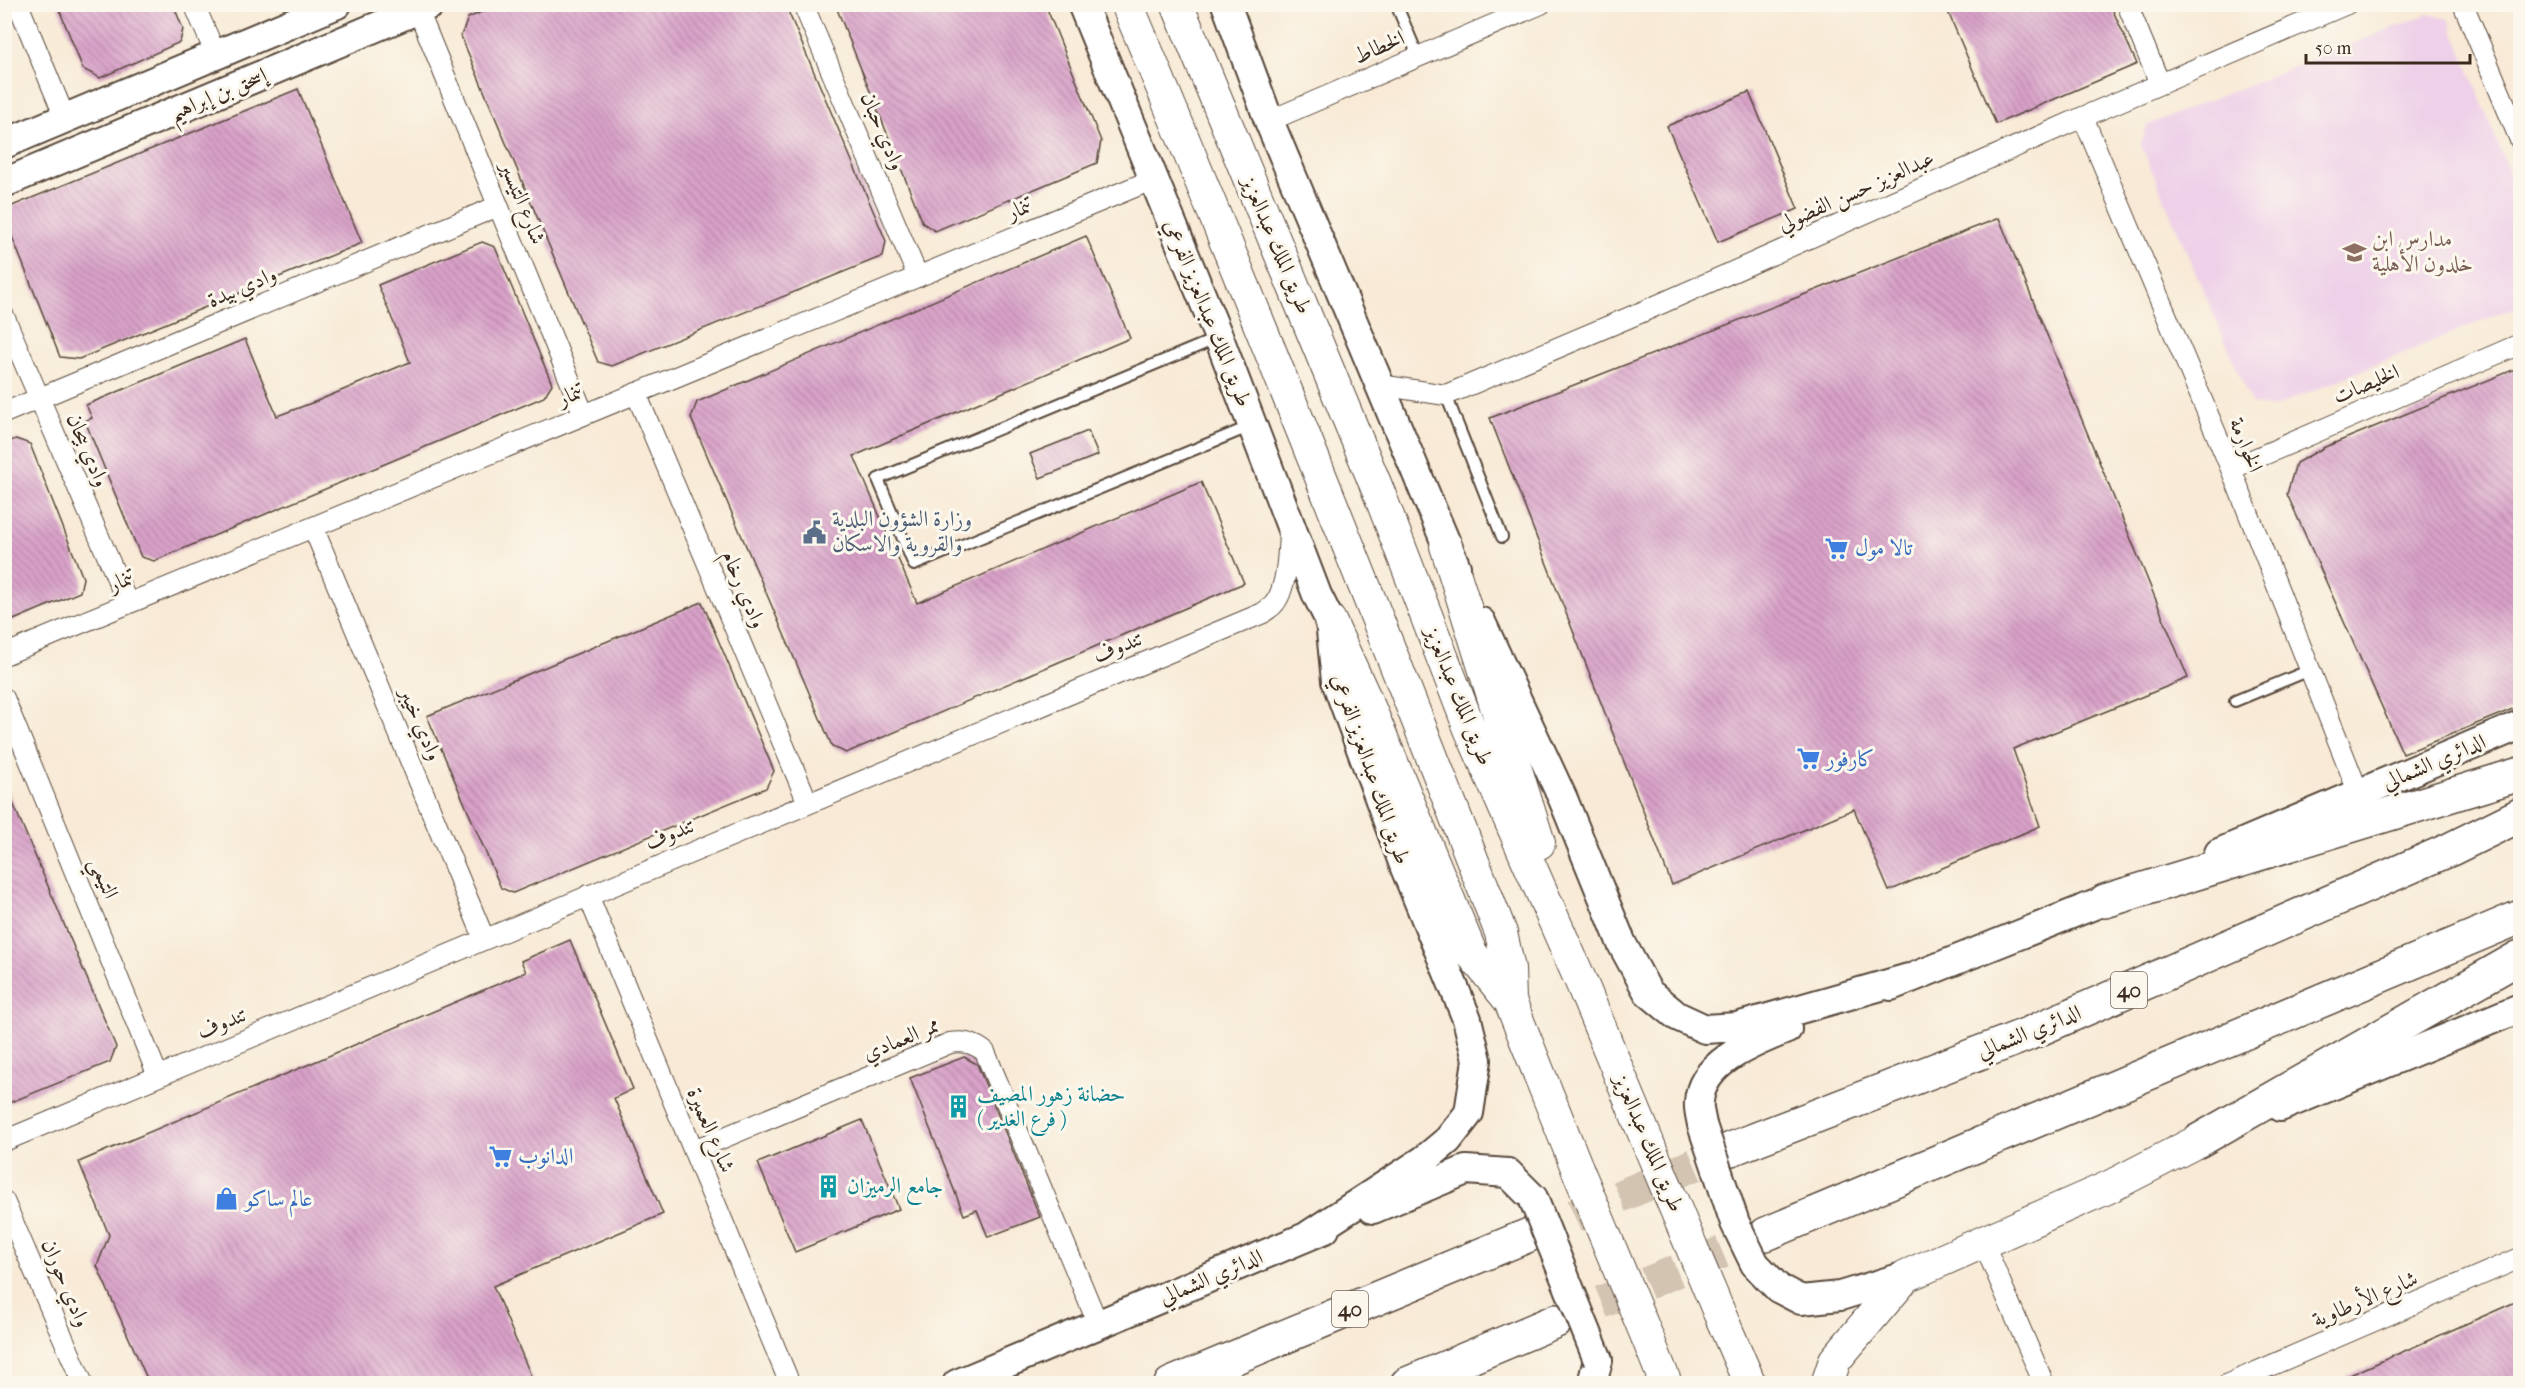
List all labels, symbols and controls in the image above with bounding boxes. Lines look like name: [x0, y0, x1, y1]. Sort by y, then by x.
street label: الخطاط: [1349, 25, 1409, 69]
scale bar: [2306, 27, 2470, 65]
text: 50 m: [2315, 38, 2352, 59]
street label: إسحق بن إبراهيم: [165, 61, 275, 134]
street label: وادي حبان: [851, 88, 911, 176]
street label: عبدالعزيز حسن الفضولي: [1774, 145, 1940, 242]
street label: شارع التيسير: [489, 156, 551, 250]
street label: طريق الملك عبدالعزيز: [1235, 170, 1318, 318]
street label: تنمار: [1000, 192, 1037, 227]
street label: طريق الملك عبدالعزيز الفرعي: [1154, 215, 1258, 412]
place label: مدارس ابن خلدون الأهلية: [2372, 226, 2473, 277]
school or university icon: مدارس ابن خلدون الأهلية: [2341, 239, 2367, 265]
street label: وادي بيدة: [204, 261, 282, 317]
street label: الخليصات: [2329, 358, 2403, 410]
street label: تنمار: [552, 378, 588, 413]
street label: وادي بيحان: [57, 409, 115, 492]
street label: الخوارمة: [2223, 414, 2269, 476]
place label: وزارة الشؤون البلدية والقروية والاسكان: [832, 506, 972, 558]
public building icon: وزارة الشؤون البلدية والقروية والاسكان: [801, 519, 827, 545]
supermarket icon: تالا مول: [1824, 535, 1850, 561]
place label: تالا مول: [1855, 535, 1913, 561]
street label: وادي رخام: [710, 546, 772, 634]
street label: تنمار: [103, 564, 139, 599]
street label: طريق الملك عبدالعزيز: [1418, 621, 1499, 770]
street label: تندوف: [1089, 625, 1147, 669]
street label: طريق الملك عبدالعزيز الفرعي: [1321, 670, 1416, 869]
street label: وادي خيبر: [390, 682, 448, 766]
street label: الدائري الشمالي: [2378, 729, 2492, 800]
supermarket icon: كارفور: [1795, 746, 1821, 772]
place label: كارفور: [1824, 746, 1875, 772]
street label: تندوف: [641, 812, 699, 856]
street label: التيمي: [78, 853, 124, 905]
road number: 40: [2111, 972, 2147, 1008]
street label: الدائري الشمالي: [1973, 999, 2087, 1069]
street label: تندوف: [193, 1001, 251, 1045]
street label: ممر العمادي: [859, 1012, 945, 1070]
street label: طريق الملك عبدالعزيز: [1607, 1068, 1690, 1216]
place label: حضانة زهور المصيف ( فرع الغدير ): [977, 1081, 1125, 1137]
street label: شارع العميرة: [677, 1084, 741, 1178]
building icon: حضانة زهور المصيف ( فرع الغدير ): [946, 1094, 972, 1120]
supermarket icon: الدانوب: [487, 1143, 513, 1169]
place label: الدانوب: [518, 1143, 574, 1169]
building icon: جامع الرميزان: [816, 1173, 842, 1199]
place label: جامع الرميزان: [847, 1173, 943, 1205]
shop icon: عالم ساكو: [214, 1186, 240, 1212]
place label: عالم ساكو: [243, 1186, 313, 1218]
street label: وادي حوران: [32, 1235, 96, 1333]
street label: الدائري الشمالي: [1155, 1244, 1269, 1315]
street label: شارع الأرطاوية: [2307, 1262, 2424, 1337]
road number: 40: [1332, 1291, 1368, 1327]

